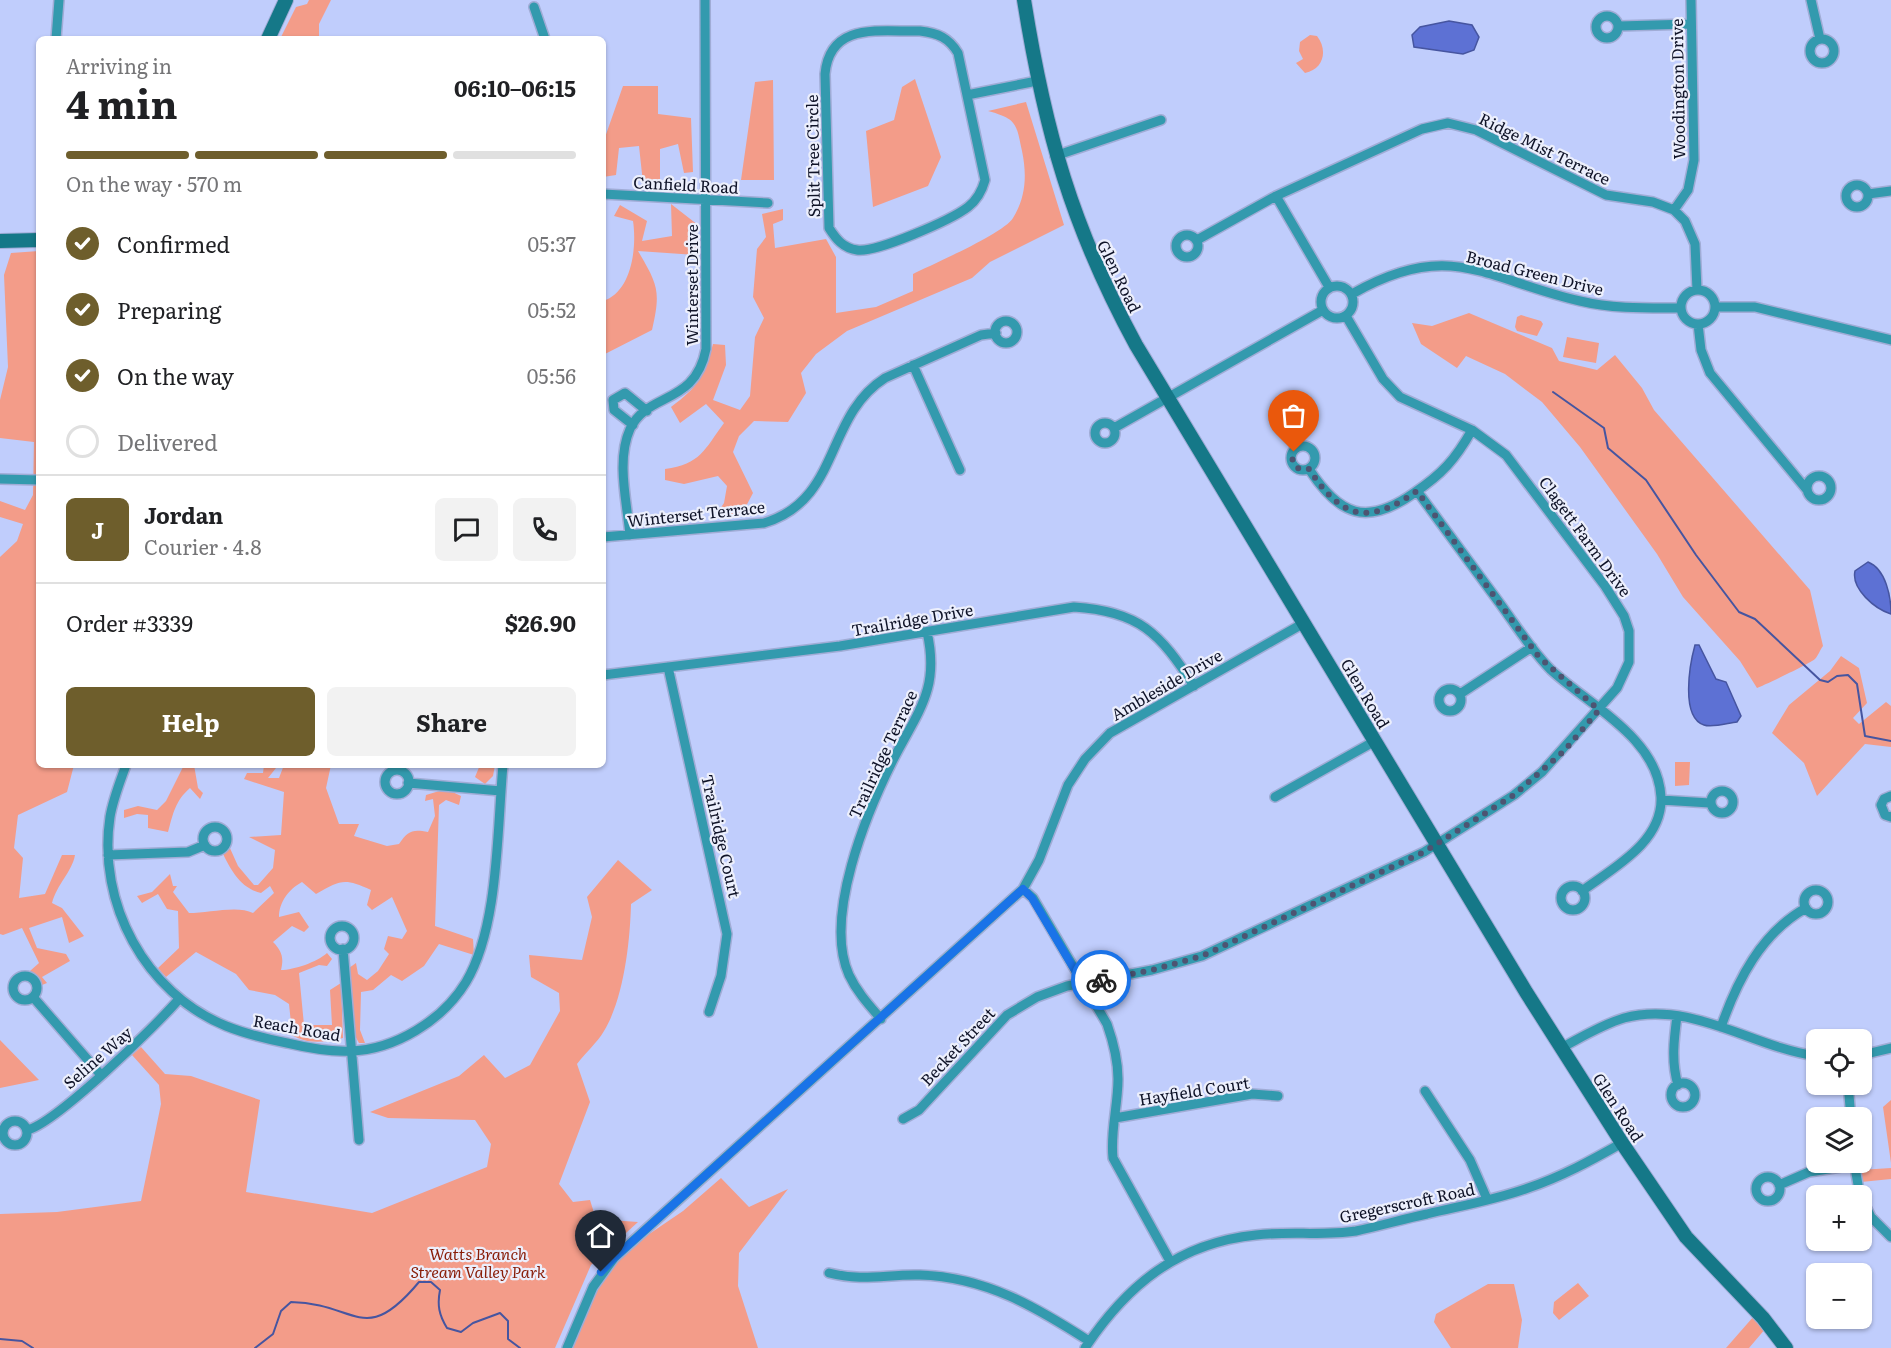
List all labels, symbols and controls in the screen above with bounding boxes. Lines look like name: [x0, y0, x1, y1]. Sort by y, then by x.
street label: Woodington Drive: [1664, 18, 1690, 160]
text: Arriving in: [66, 50, 172, 80]
text: 06:10–06:15: [454, 71, 576, 104]
text: 4 min: [66, 73, 178, 131]
street label: Split Tree Circle: [799, 94, 825, 218]
street label: Ridge Mist Terrace: [1475, 106, 1615, 190]
text: On the way · 570 m: [66, 168, 242, 198]
street label: Canfield Road: [633, 169, 739, 199]
street label: Winterset Drive: [679, 224, 703, 346]
icon: check: [66, 227, 99, 260]
text: Confirmed: [117, 227, 230, 260]
text: 05:37: [527, 228, 576, 258]
street label: Glen Road: [1092, 236, 1148, 316]
street label: Broad Green Drive: [1464, 243, 1606, 301]
icon: check: [66, 293, 99, 326]
text: Preparing: [117, 293, 221, 326]
text: 05:52: [528, 294, 576, 324]
icon: check: [66, 359, 99, 392]
text: On the way: [117, 359, 234, 392]
text: 05:56: [527, 360, 576, 390]
pin: [1268, 390, 1319, 452]
icon: bag: [1277, 399, 1310, 432]
text: Delivered: [117, 425, 218, 458]
street label: Clagett Farm Drive: [1534, 471, 1638, 601]
street label: Winterset Terrace: [626, 494, 766, 532]
text: Jordan: [144, 498, 223, 531]
button: chat: [435, 498, 498, 561]
button: phone: [513, 498, 576, 561]
text: J: [91, 513, 104, 546]
text: Courier · 4.8: [144, 531, 261, 561]
street label: Trailridge Drive: [849, 596, 975, 642]
text: Order #3339: [66, 606, 193, 639]
text: $26.90: [505, 606, 576, 639]
street label: Ambleside Drive: [1106, 642, 1226, 726]
street label: Glen Road: [1336, 653, 1396, 733]
street label: Trailridge Terrace: [842, 686, 922, 822]
button: Help: [66, 687, 315, 756]
button: Share: [327, 687, 576, 756]
street label: Trailridge Court: [696, 772, 748, 900]
courier: [1071, 950, 1131, 1010]
icon: bike: [1085, 964, 1118, 997]
street label: Becket Street: [914, 1001, 1000, 1091]
street label: Reach Road: [251, 1008, 343, 1047]
street label: Seline Way: [57, 1020, 137, 1094]
map controls: [1806, 1029, 1872, 1329]
button: locate: [1806, 1029, 1872, 1095]
street label: Glen Road: [1588, 1068, 1650, 1146]
street label: Hayfield Court: [1137, 1069, 1251, 1111]
button: layers: [1806, 1107, 1872, 1173]
street label: Gregerscroft Road: [1337, 1176, 1477, 1228]
button: +: [1806, 1185, 1872, 1251]
pin: [575, 1210, 626, 1272]
icon: home: [584, 1219, 617, 1252]
park label: Watts Branch Stream Valley Park: [410, 1241, 546, 1283]
button: −: [1806, 1263, 1872, 1329]

